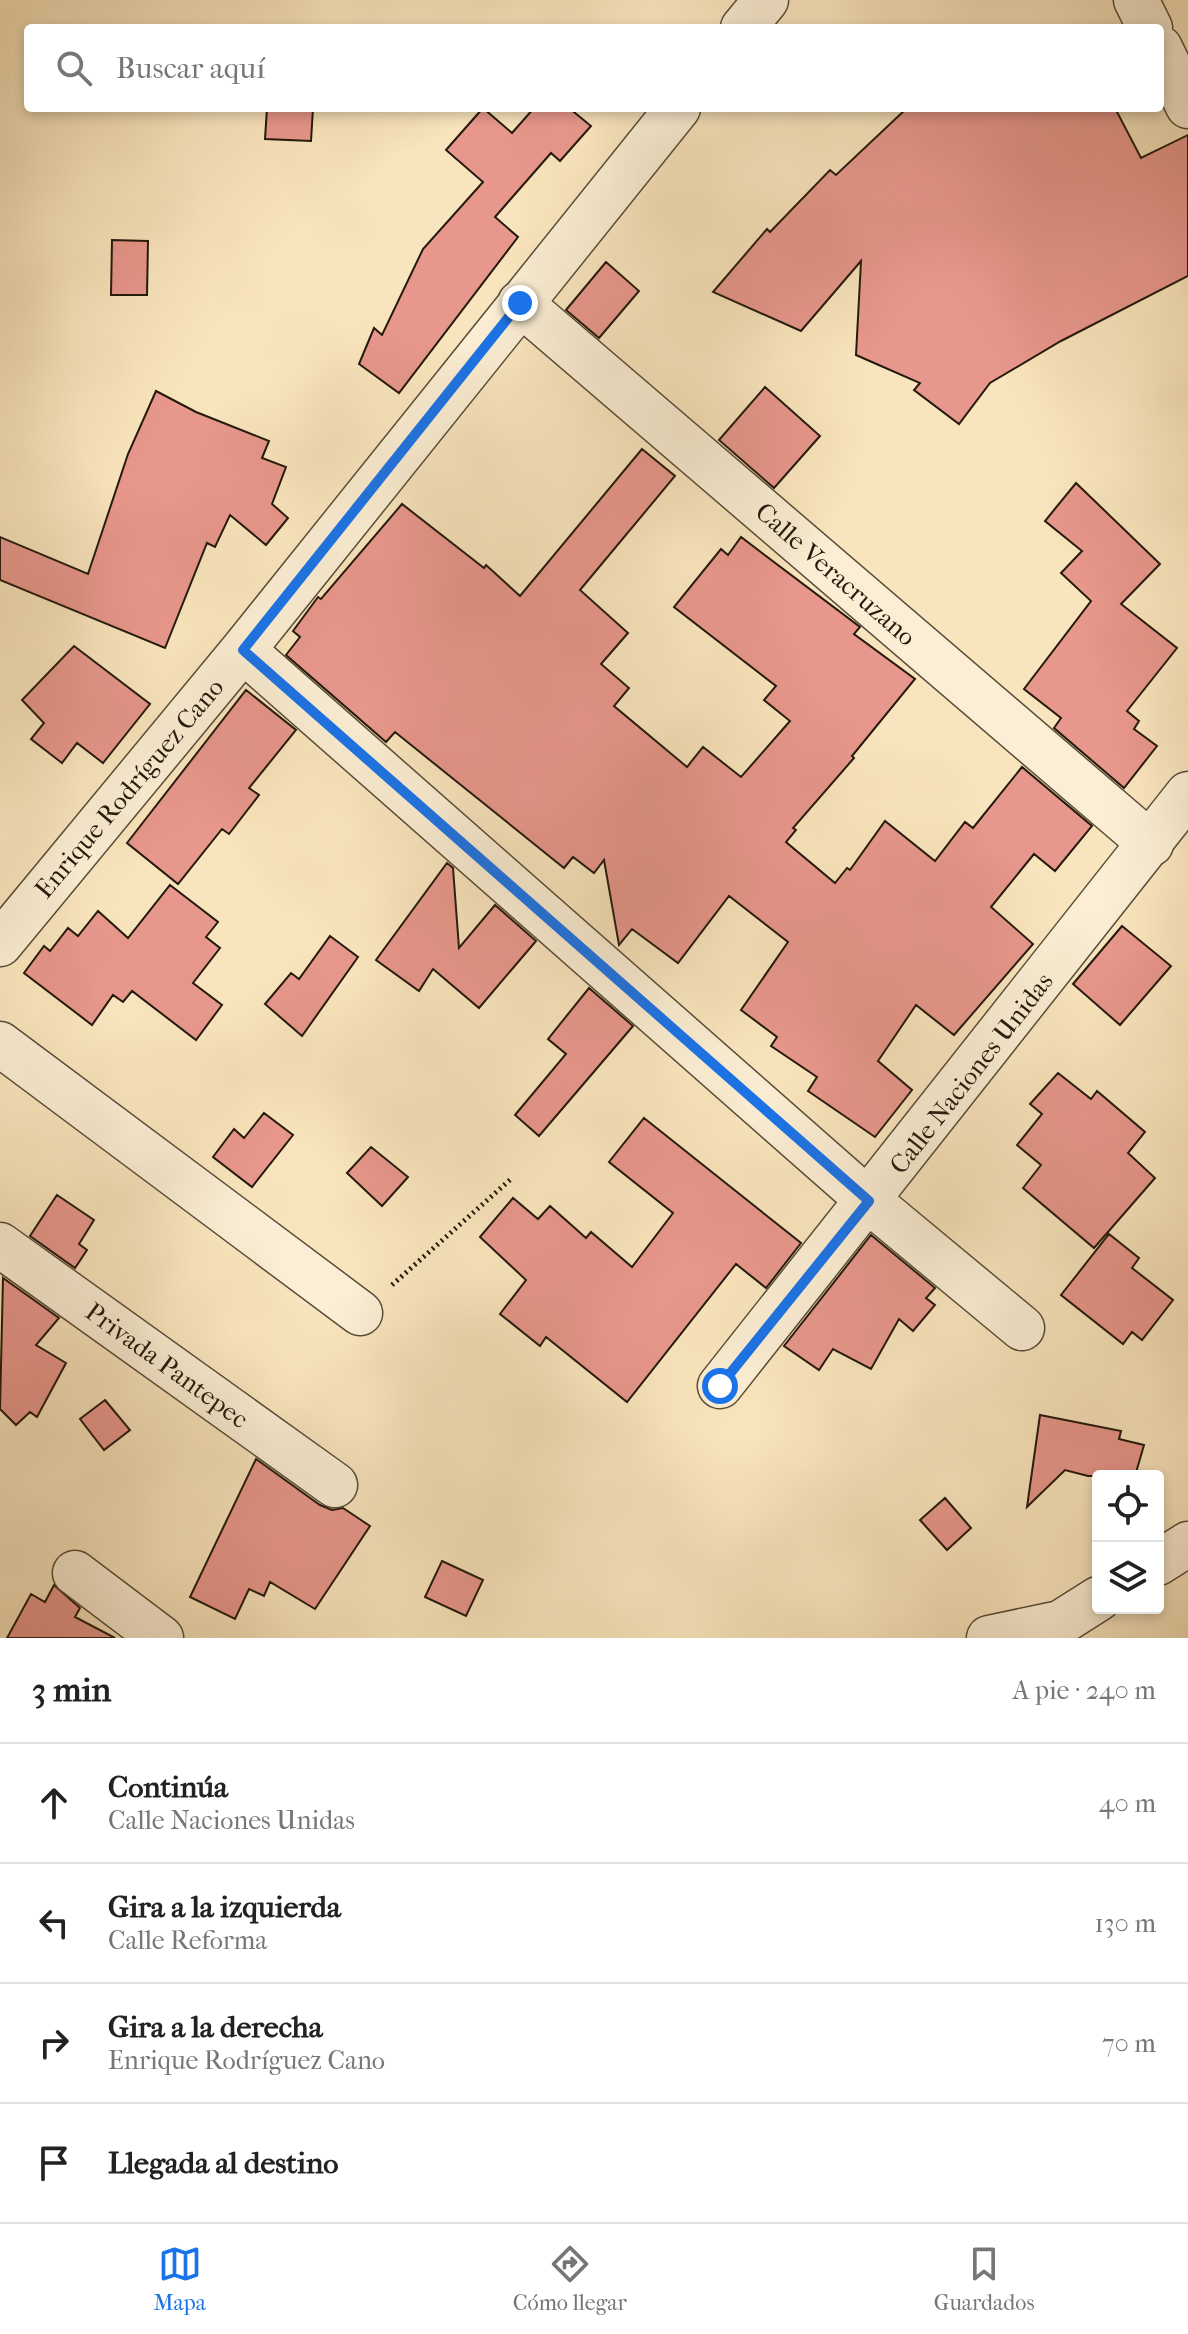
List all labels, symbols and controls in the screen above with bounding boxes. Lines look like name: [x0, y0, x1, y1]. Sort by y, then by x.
search box: [24, 24, 1164, 112]
icon: search: [52, 46, 96, 90]
text: Buscar aquí: [116, 51, 265, 86]
route end: [502, 285, 538, 321]
street label: Calle Veracruzano: [749, 496, 922, 653]
street label: Enrique Rodríguez Cano: [28, 672, 230, 904]
street label: Calle Naciones Unidas: [883, 966, 1060, 1180]
street label: Privada Pantepec: [79, 1296, 254, 1435]
route start: [702, 1368, 738, 1404]
map controls: [1092, 1470, 1164, 1614]
button: locate: [1092, 1470, 1164, 1542]
button: layers: [1092, 1542, 1164, 1614]
text: 3 min: [32, 1670, 111, 1710]
text: A pie · 240 m: [1013, 1675, 1156, 1706]
text: Continúa: [108, 1770, 228, 1805]
icon: ahead: [32, 1781, 76, 1825]
text: 40 m: [1099, 1788, 1156, 1819]
text: Calle Naciones Unidas: [108, 1805, 355, 1836]
text: Gira a la izquierda: [108, 1890, 341, 1925]
icon: left: [32, 1901, 76, 1945]
text: 130 m: [1095, 1908, 1156, 1939]
text: Calle Reforma: [108, 1925, 267, 1956]
text: Gira a la derecha: [108, 2010, 323, 2045]
icon: right: [32, 2021, 76, 2065]
text: 70 m: [1102, 2028, 1156, 2059]
text: Enrique Rodríguez Cano: [108, 2045, 385, 2076]
icon: arrive: [32, 2141, 76, 2185]
text: Llegada al destino: [108, 2146, 338, 2181]
tab: Mapa: [153, 2242, 206, 2316]
tab: Cómo llegar: [513, 2242, 627, 2316]
tab: Guardados: [934, 2242, 1035, 2316]

